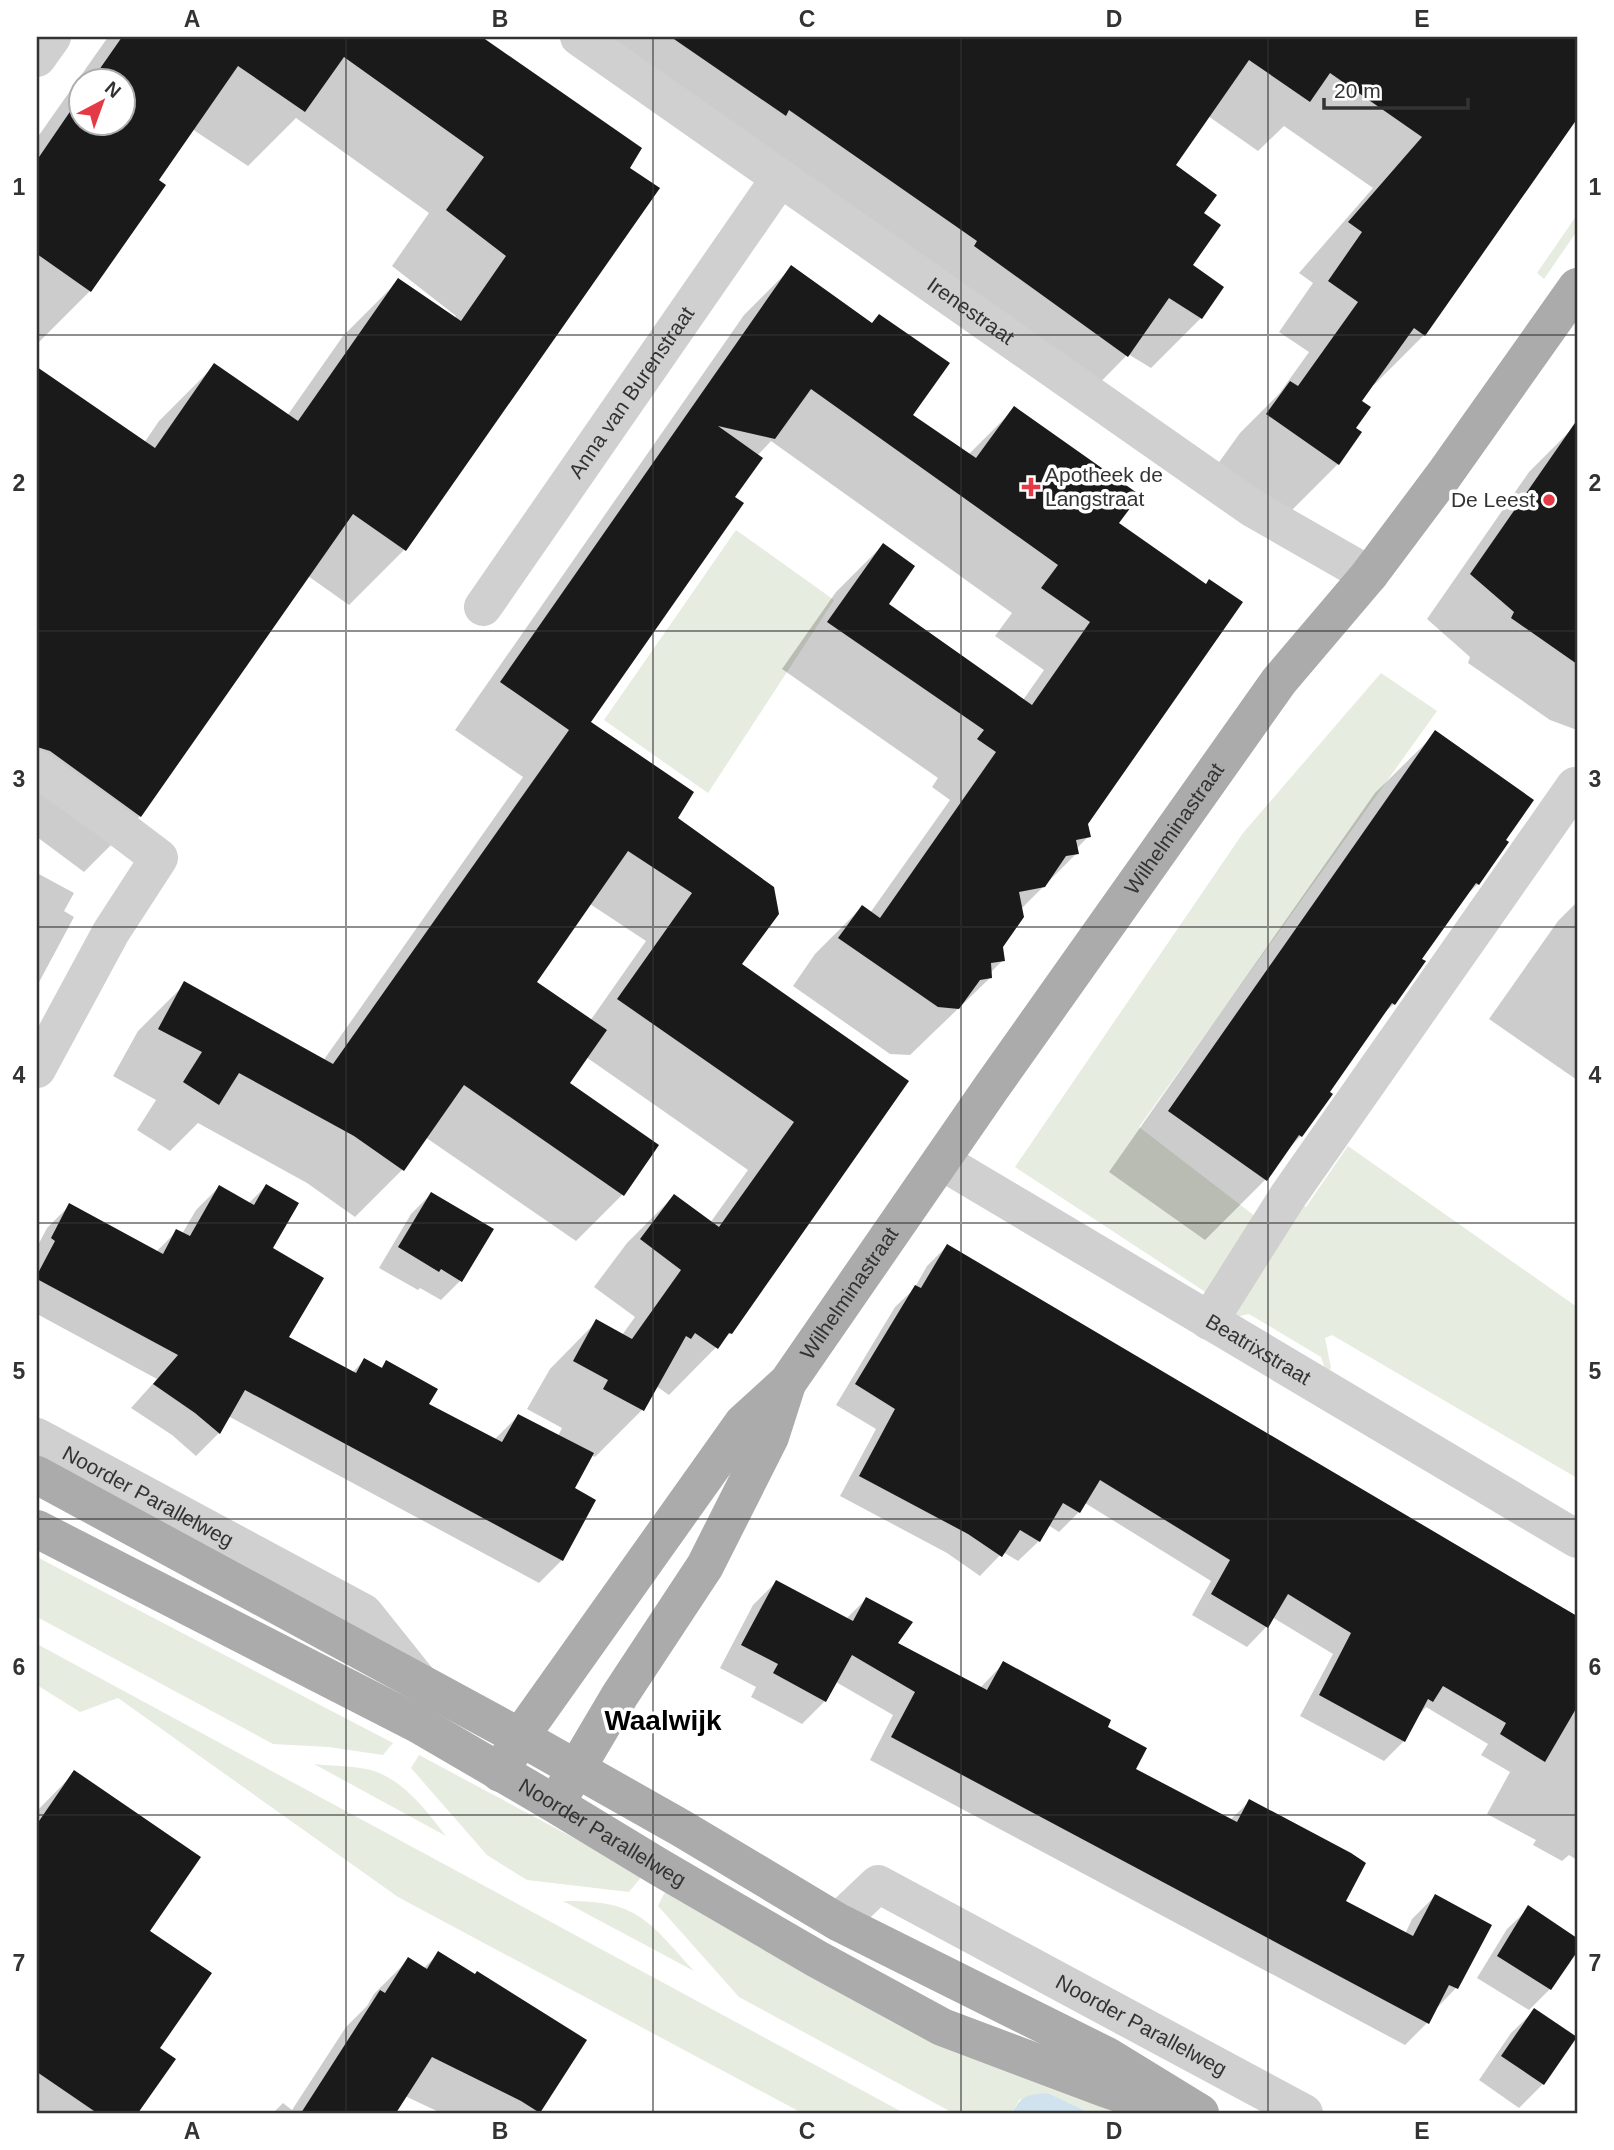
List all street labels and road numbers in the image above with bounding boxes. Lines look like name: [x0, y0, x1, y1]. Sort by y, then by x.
street label: Irenestraat: [923, 272, 1019, 349]
street label: Anna van Burenstraat: [564, 302, 699, 482]
street label: Wilhelminastraat: [1120, 758, 1228, 899]
street label: Wilhelminastraat: [795, 1222, 903, 1363]
street label: Beatrixstraat: [1202, 1309, 1315, 1389]
street label: Noorder Parallelweg: [59, 1441, 237, 1552]
street label: Noorder Parallelweg: [515, 1774, 690, 1891]
street label: Noorder Parallelweg: [1052, 1970, 1231, 2080]

